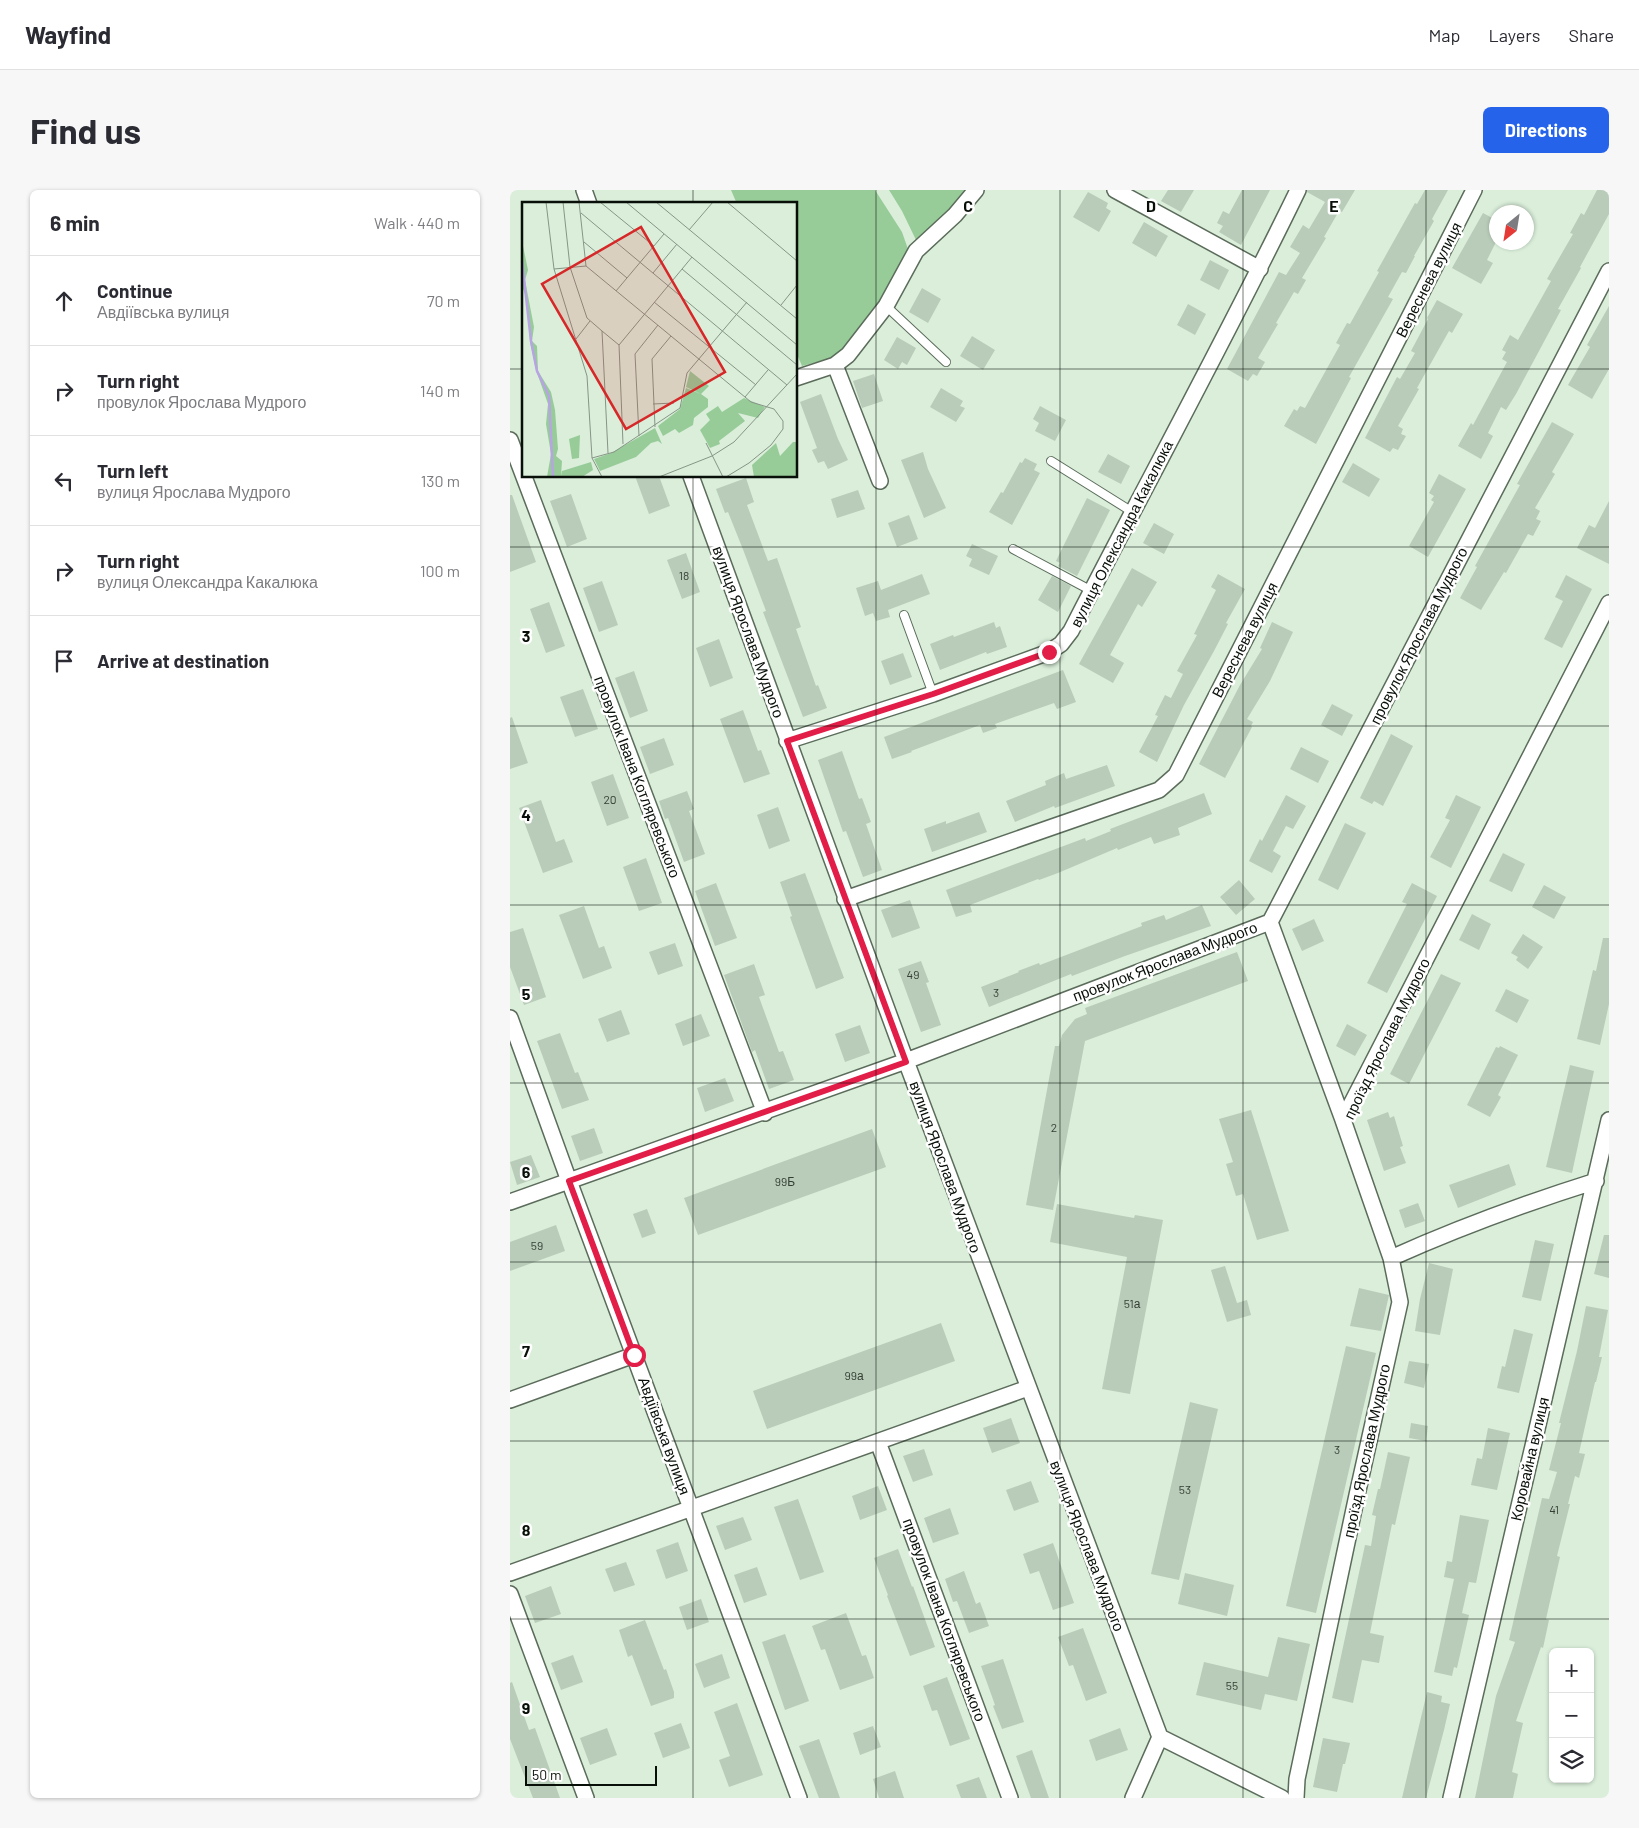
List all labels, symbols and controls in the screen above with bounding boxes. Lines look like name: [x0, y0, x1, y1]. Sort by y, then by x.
text: Wayfind: [25, 20, 111, 49]
text: Map: [1428, 24, 1460, 46]
text: Layers: [1488, 24, 1541, 46]
text: Share: [1569, 24, 1614, 46]
button: Directions: [1483, 107, 1609, 153]
text: Find us: [30, 109, 141, 151]
text: C: [963, 196, 973, 215]
text: D: [1146, 196, 1156, 215]
text: E: [1329, 196, 1339, 215]
inset map: [522, 202, 798, 478]
north arrow: [1489, 205, 1534, 250]
text: 6 min: [50, 210, 100, 235]
text: Walk · 440 m: [374, 213, 460, 232]
street label: Вереснева вулиця: [1391, 219, 1465, 340]
text: Continue: [97, 279, 173, 302]
icon: ahead: [50, 287, 78, 315]
text: 70 m: [427, 291, 460, 310]
text: Авдіївська вулиця: [97, 302, 229, 321]
text: Turn right: [97, 369, 179, 392]
icon: right: [50, 377, 78, 405]
text: 140 m: [420, 381, 460, 400]
text: провулок Ярослава Мудрого: [97, 392, 306, 411]
street label: вулиця Олександра Какалюка: [1066, 437, 1176, 630]
text: Turn left: [97, 459, 168, 482]
icon: left: [50, 467, 78, 495]
text: 130 m: [421, 471, 460, 490]
text: вулиця Ярослава Мудрого: [97, 482, 291, 501]
street label: вулиця Ярослава Мудрого: [709, 543, 788, 720]
street label: провулок Ярослава Мудрого: [1366, 544, 1471, 727]
text: Turn right: [97, 549, 179, 572]
icon: right: [50, 557, 78, 585]
text: 100 m: [420, 561, 460, 580]
house number: 18: [679, 568, 689, 582]
text: вулиця Олександра Какалюка: [97, 572, 318, 591]
street label: Вереснева вулиця: [1207, 579, 1281, 700]
text: 3: [522, 626, 530, 645]
route end: [1038, 641, 1061, 664]
icon: arrive: [50, 647, 78, 675]
text: Arrive at destination: [97, 649, 269, 672]
street label: провулок Івана Котляревського: [591, 673, 685, 880]
house number: 20: [603, 792, 617, 806]
text: 4: [521, 805, 531, 824]
street label: провулок Ярослава Мудрого: [1070, 917, 1259, 1005]
street label: проїзд Ярослава Мудрого: [1339, 955, 1433, 1122]
house number: 49: [907, 967, 919, 981]
text: 5: [522, 984, 531, 1003]
house number: 3: [993, 985, 999, 999]
street label: вулиця Ярослава Мудрого: [906, 1078, 985, 1255]
house number: 2: [1051, 1120, 1057, 1134]
text: 6: [522, 1162, 531, 1181]
house number: 99Б: [775, 1174, 795, 1188]
house number: 59: [531, 1238, 543, 1252]
house number: 51а: [1124, 1296, 1141, 1310]
text: 7: [522, 1341, 530, 1360]
route start: [623, 1344, 646, 1367]
street label: проїзд Ярослава Мудрого: [1339, 1362, 1393, 1539]
house number: 99а: [844, 1368, 864, 1382]
street label: Авдіївська вулиця: [635, 1374, 695, 1497]
street label: Коровайна вулиця: [1506, 1395, 1552, 1522]
house number: 3: [1334, 1442, 1340, 1456]
street label: вулиця Ярослава Мудрого: [1047, 1458, 1129, 1634]
house number: 53: [1179, 1482, 1191, 1496]
house number: 41: [1549, 1502, 1559, 1516]
street label: провулок Івана Котляревського: [900, 1516, 990, 1724]
text: 8: [522, 1520, 531, 1539]
map controls: [1549, 1648, 1594, 1783]
button: +: [1549, 1648, 1594, 1693]
house number: 55: [1226, 1678, 1238, 1692]
button: −: [1549, 1693, 1594, 1738]
text: 9: [522, 1698, 530, 1717]
button: layers: [1549, 1738, 1594, 1783]
scale bar: [525, 1763, 658, 1786]
text: 50 m: [532, 1766, 561, 1783]

